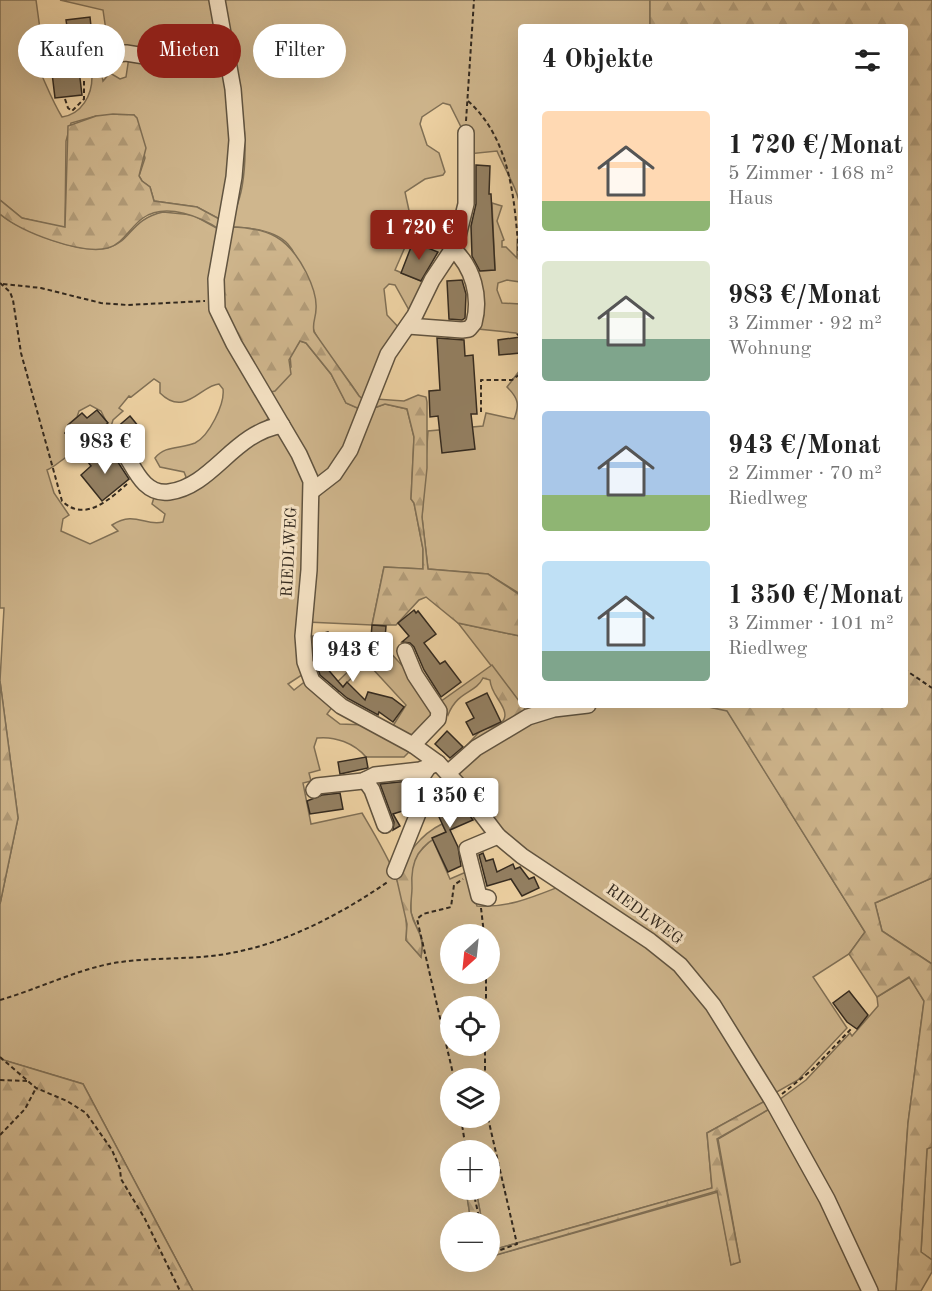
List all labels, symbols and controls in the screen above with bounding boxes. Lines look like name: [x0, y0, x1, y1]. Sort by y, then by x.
chip: Kaufen: [18, 24, 125, 78]
chip: Mieten: [137, 24, 241, 78]
chip: Filter: [253, 24, 346, 78]
icon: filters: [851, 44, 884, 77]
text: 4 Objekte: [542, 47, 654, 73]
text: 1 720 €/Monat: [728, 133, 903, 159]
icon: home: [590, 135, 662, 207]
text: 5 Zimmer · 168 m²: [728, 164, 893, 184]
text: Haus: [728, 189, 773, 209]
pin: 1 720 €: [364, 210, 474, 261]
text: 1 720 €: [384, 219, 454, 239]
text: 983 €/Monat: [728, 283, 881, 309]
icon: home: [590, 285, 662, 357]
text: 3 Zimmer · 92 m²: [728, 314, 882, 334]
text: Wohnung: [728, 339, 811, 359]
pin: 983 €: [63, 424, 147, 475]
text: 983 €: [79, 433, 131, 453]
text: 943 €/Monat: [728, 433, 881, 459]
icon: home: [590, 435, 662, 507]
text: 2 Zimmer · 70 m²: [728, 464, 882, 484]
text: Riedlweg: [728, 489, 807, 509]
street label: RIEDLWEG: [280, 506, 300, 598]
text: 1 350 €/Monat: [728, 583, 903, 609]
icon: home: [590, 585, 662, 657]
text: 3 Zimmer · 101 m²: [728, 614, 893, 634]
pin: 943 €: [311, 632, 395, 683]
text: Riedlweg: [728, 639, 807, 659]
text: 943 €: [327, 641, 379, 661]
pin: 1 350 €: [395, 778, 505, 829]
text: 1 350 €: [415, 787, 485, 807]
street label: RIEDLWEG: [603, 882, 686, 948]
north arrow: [440, 924, 500, 984]
map controls: [440, 924, 500, 1272]
button: locate: [440, 996, 500, 1056]
button: layers: [440, 1068, 500, 1128]
button: +: [440, 1140, 500, 1200]
button: −: [440, 1212, 500, 1272]

